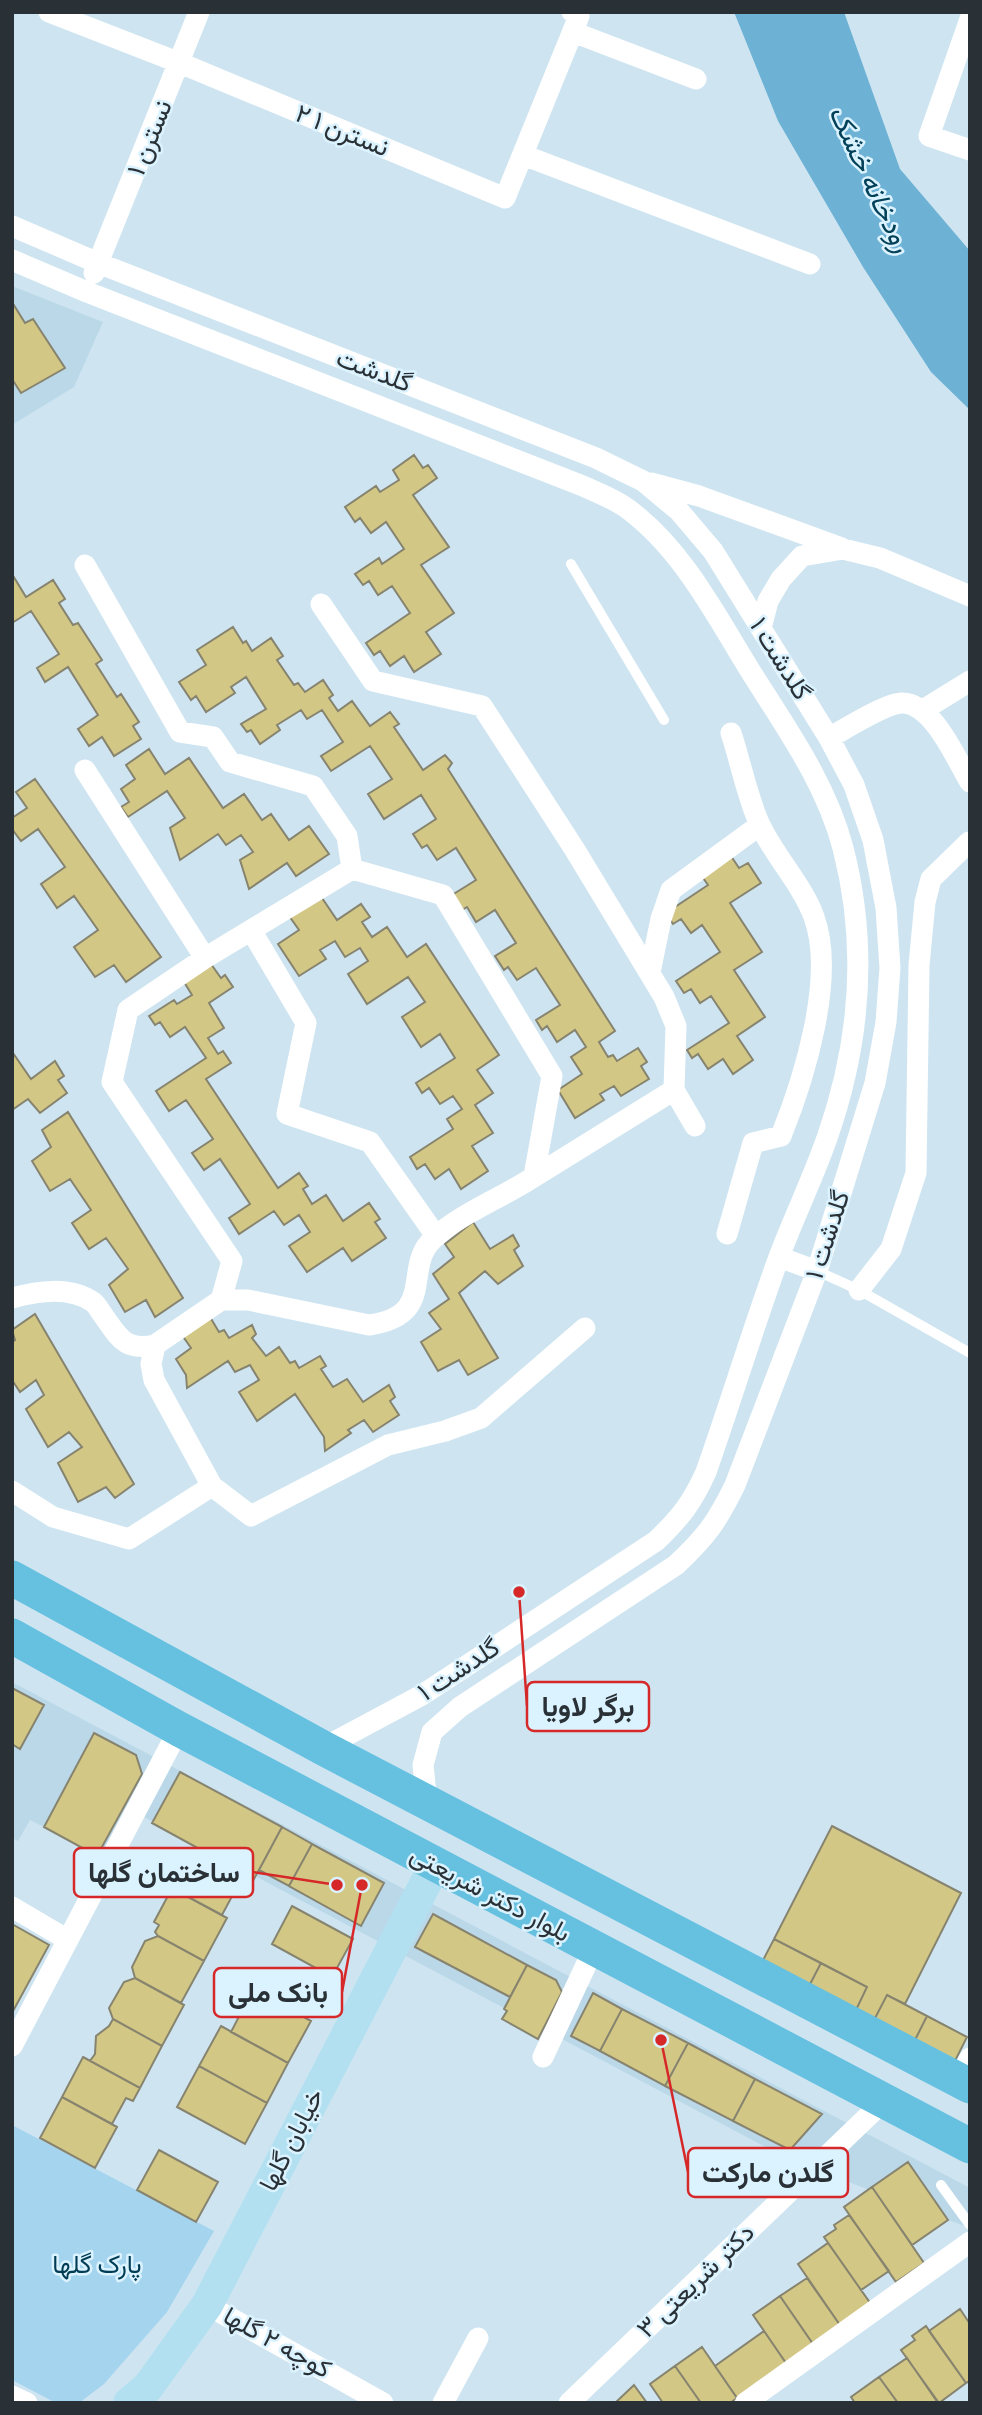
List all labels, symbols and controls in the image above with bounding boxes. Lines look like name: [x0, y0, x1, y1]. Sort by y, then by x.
street label: نسترن ۱: [120, 95, 180, 181]
street label: ۲ نسترن ۱: [291, 98, 393, 164]
water label: رودخانه خشک: [821, 100, 919, 258]
street label: گلدشت: [332, 342, 416, 400]
street label: گلدشت ۱: [742, 612, 818, 706]
street label: گلدشت ۱: [799, 1187, 857, 1283]
street label: گلدشت ۱: [412, 1632, 506, 1708]
callout: برگر لاویا: [527, 1682, 649, 1731]
text: برگر لاویا: [541, 1690, 635, 1724]
street label: بلوار دکتر شریعتی: [405, 1838, 575, 1950]
callout: ساختمان گلها: [74, 1848, 253, 1897]
text: ساختمان گلها: [88, 1856, 240, 1890]
callout: بانک ملی: [214, 1968, 342, 2017]
text: بانک ملی: [228, 1976, 328, 2010]
street label: خیابان گلها: [253, 2083, 331, 2197]
callout: گلدن مارکت: [688, 2148, 848, 2197]
text: گلدن مارکت: [702, 2156, 834, 2190]
street label: ۳ دکتر شریعتی: [630, 2217, 762, 2345]
park label: پارک گلها: [52, 2249, 142, 2282]
street label: کوچه ۲ گلها: [217, 2300, 337, 2387]

